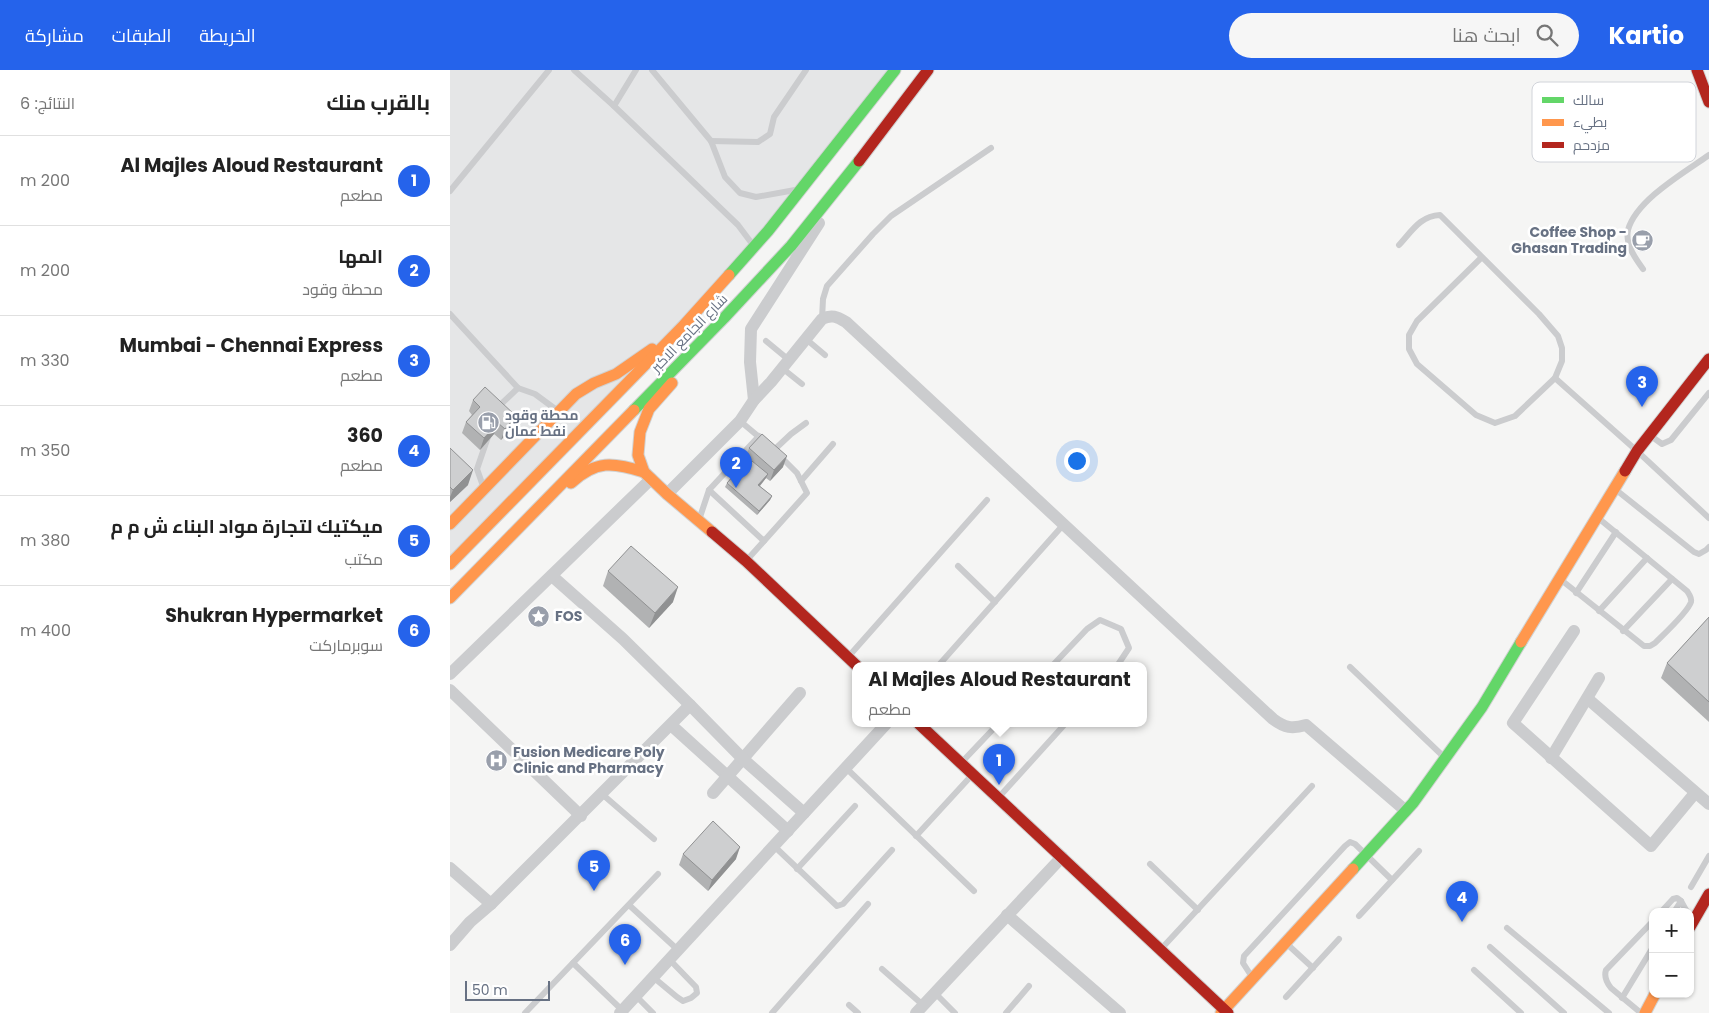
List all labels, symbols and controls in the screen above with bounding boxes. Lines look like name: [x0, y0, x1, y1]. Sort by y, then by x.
search box: [1229, 13, 1579, 58]
text: Kartio: [1609, 19, 1684, 52]
icon: search: [1533, 21, 1561, 49]
text: ابحث هنا: [1452, 22, 1521, 49]
text: مشاركة: [25, 23, 84, 48]
text: الطبقات: [112, 23, 171, 48]
text: الخريطة: [199, 23, 256, 48]
legend: [1532, 82, 1696, 162]
text: بالقرب منك: [326, 88, 430, 117]
text: سالك: [1573, 90, 1604, 110]
text: النتائج: 6: [20, 92, 75, 115]
text: بطيء: [1573, 112, 1607, 134]
text: مزدحم: [1573, 135, 1610, 155]
text: Al Majles Aloud Restaurant: [120, 152, 383, 179]
text: 200 m: [20, 169, 70, 192]
text: 1: [411, 169, 417, 192]
text: مطعم: [340, 184, 383, 207]
place label: Coffee Shop - Ghasan Trading: [1511, 222, 1627, 258]
cafe icon: Coffee Shop - Ghasan Trading: [1631, 228, 1655, 252]
text: المه‍ا: [338, 243, 383, 270]
text: 200 m: [20, 259, 70, 282]
text: 2: [409, 259, 419, 282]
text: محطة وقود: [302, 278, 383, 301]
street label: شارع الجامع الاكبر: [646, 289, 732, 378]
text: Mumbai - Chennai Express: [120, 332, 383, 359]
text: 330 m: [20, 349, 70, 372]
text: 3: [409, 349, 419, 372]
text: مطعم: [340, 364, 383, 387]
pin: 3: [1626, 366, 1658, 407]
place label: محطة وقود نفط عمان: [505, 405, 578, 441]
fuel station icon: محطة وقود نفط عمان: [477, 411, 501, 435]
text: 360: [347, 422, 383, 449]
text: 350 m: [20, 439, 70, 462]
text: 4: [409, 439, 419, 462]
pin: 2: [720, 447, 752, 488]
your location: [1064, 448, 1090, 474]
text: مطعم: [340, 454, 383, 477]
text: ميكتيك لتجارة مواد البناء ش م م: [110, 513, 383, 540]
text: 380 m: [20, 529, 70, 552]
text: 5: [409, 529, 419, 552]
text: مكتب: [344, 548, 383, 571]
text: Shukran Hypermarket: [165, 602, 383, 629]
place icon: FOS: [527, 604, 551, 628]
place label: FOS: [555, 606, 583, 626]
text: 400 m: [20, 619, 71, 642]
text: 6: [409, 619, 419, 642]
text: سوبرماركت: [309, 634, 383, 657]
popup: [852, 662, 1147, 727]
text: Al Majles Aloud Restaurant: [868, 666, 1131, 693]
text: مطعم: [868, 698, 911, 721]
place label: Fusion Medicare Poly Clinic and Pharmacy: [513, 742, 665, 778]
pin: 1: [983, 744, 1015, 785]
hospital icon: Fusion Medicare Poly Clinic and Pharmacy: [485, 748, 509, 772]
pin: 5: [578, 850, 610, 891]
pin: 4: [1446, 881, 1478, 922]
map controls: [1649, 908, 1694, 998]
button: +: [1649, 908, 1694, 953]
pin: 6: [609, 924, 641, 965]
button: −: [1649, 953, 1694, 998]
scale bar: [465, 978, 550, 1001]
text: 50 m: [472, 980, 508, 1000]

